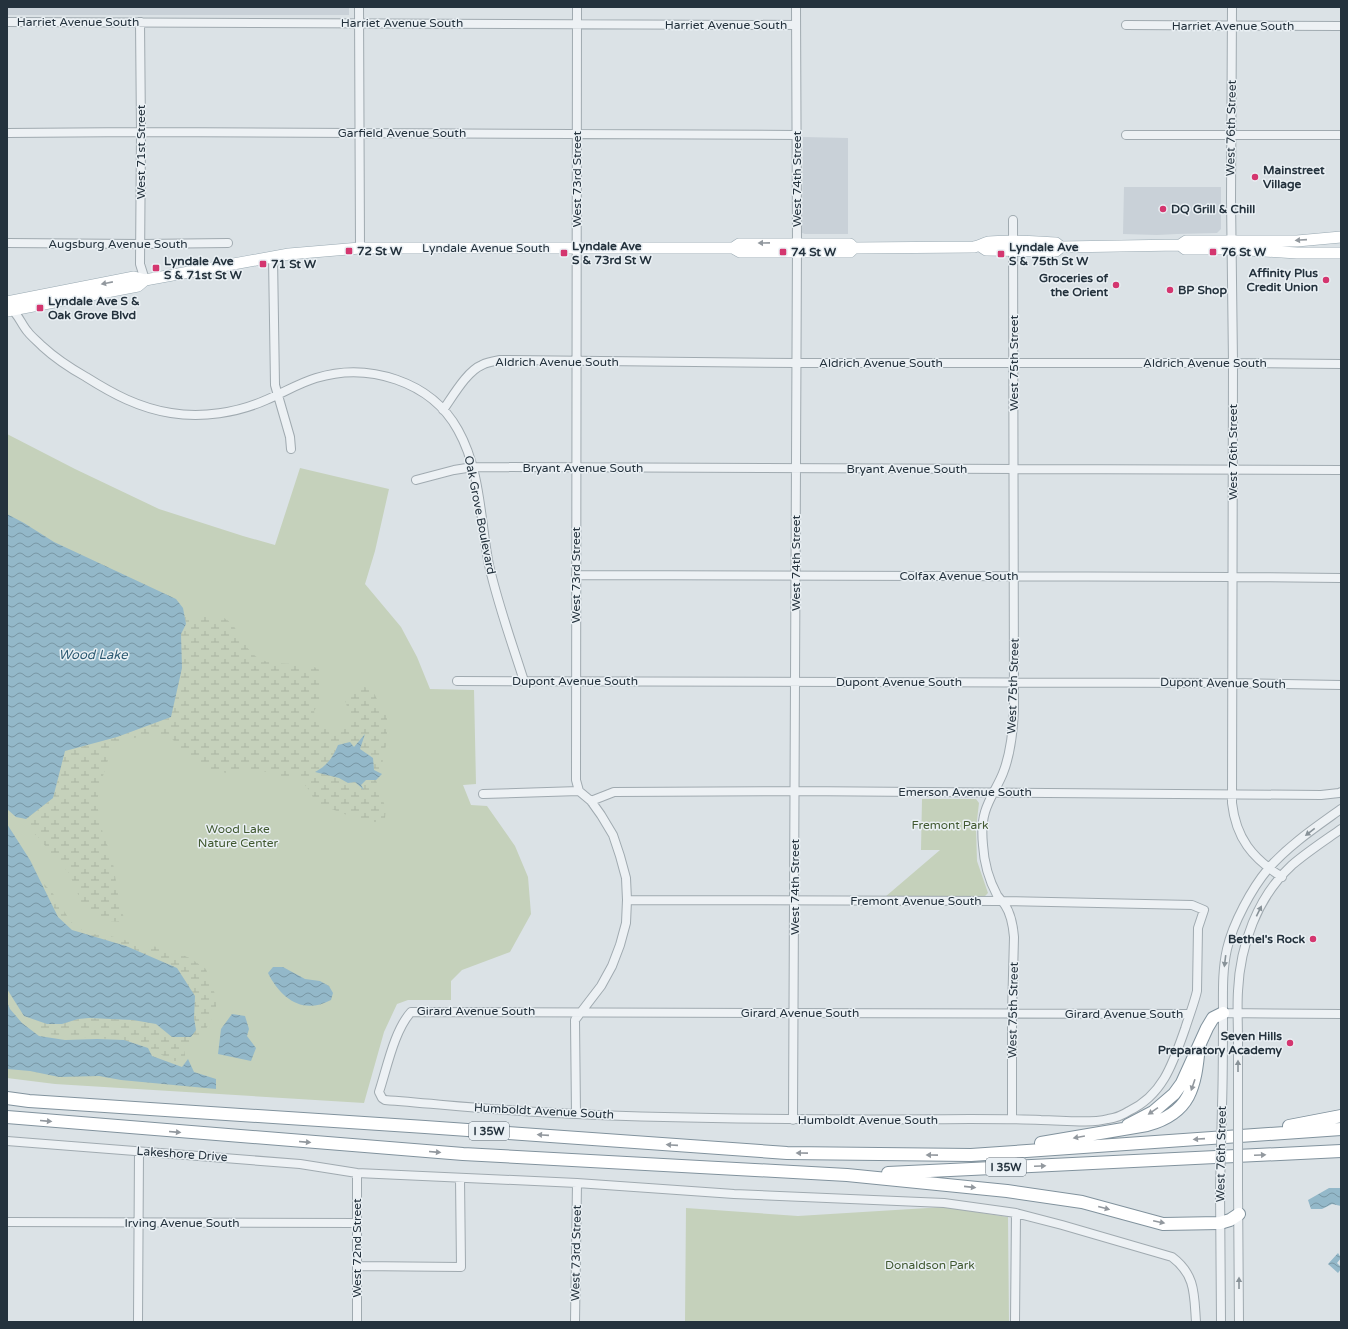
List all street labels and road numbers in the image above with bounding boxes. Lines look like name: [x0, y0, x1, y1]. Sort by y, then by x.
street label: Harriet Avenue South: [17, 15, 139, 29]
street label: Harriet Avenue South: [341, 16, 463, 30]
street label: Harriet Avenue South: [665, 18, 787, 32]
street label: Harriet Avenue South: [1172, 19, 1294, 33]
street label: West 76th Street: [1223, 79, 1239, 176]
street label: West 71st Street: [134, 104, 148, 199]
street label: Garfield Avenue South: [338, 126, 466, 140]
street label: West 73rd Street: [570, 130, 584, 227]
street label: West 74th Street: [790, 130, 804, 227]
street label: Augsburg Avenue South: [48, 237, 188, 251]
street label: Lyndale Avenue South: [422, 241, 550, 255]
street label: West 75th Street: [1007, 314, 1021, 411]
street label: Aldrich Avenue South: [495, 355, 619, 369]
street label: Aldrich Avenue South: [819, 356, 943, 370]
street label: Aldrich Avenue South: [1143, 356, 1267, 370]
street label: West 76th Street: [1226, 403, 1240, 500]
street label: Oak Grove Boulevard: [462, 455, 498, 575]
street label: Bryant Avenue South: [523, 461, 643, 475]
street label: Bryant Avenue South: [847, 462, 967, 476]
street label: West 74th Street: [789, 514, 803, 611]
street label: West 73rd Street: [569, 526, 583, 623]
street label: Colfax Avenue South: [899, 569, 1019, 583]
street label: West 75th Street: [1004, 637, 1022, 734]
street label: Dupont Avenue South: [512, 674, 638, 688]
street label: Dupont Avenue South: [836, 675, 962, 689]
street label: Dupont Avenue South: [1160, 675, 1286, 691]
street label: Emerson Avenue South: [898, 785, 1032, 799]
street label: West 74th Street: [788, 838, 802, 935]
street label: Fremont Avenue South: [850, 894, 982, 908]
street label: West 75th Street: [1005, 961, 1021, 1058]
street label: Girard Avenue South: [417, 1004, 535, 1018]
street label: Girard Avenue South: [741, 1006, 859, 1020]
street label: Girard Avenue South: [1065, 1007, 1183, 1021]
street label: Humboldt Avenue South: [474, 1100, 614, 1122]
street label: West 76th Street: [1213, 1105, 1229, 1202]
street label: Humboldt Avenue South: [798, 1113, 938, 1127]
road number: I 35W: [469, 1122, 509, 1140]
street label: Lakeshore Drive: [136, 1144, 228, 1164]
road number: I 35W: [986, 1158, 1026, 1176]
street label: West 72nd Street: [350, 1198, 364, 1298]
street label: West 73rd Street: [568, 1204, 584, 1301]
street label: Irving Avenue South: [124, 1216, 240, 1230]

